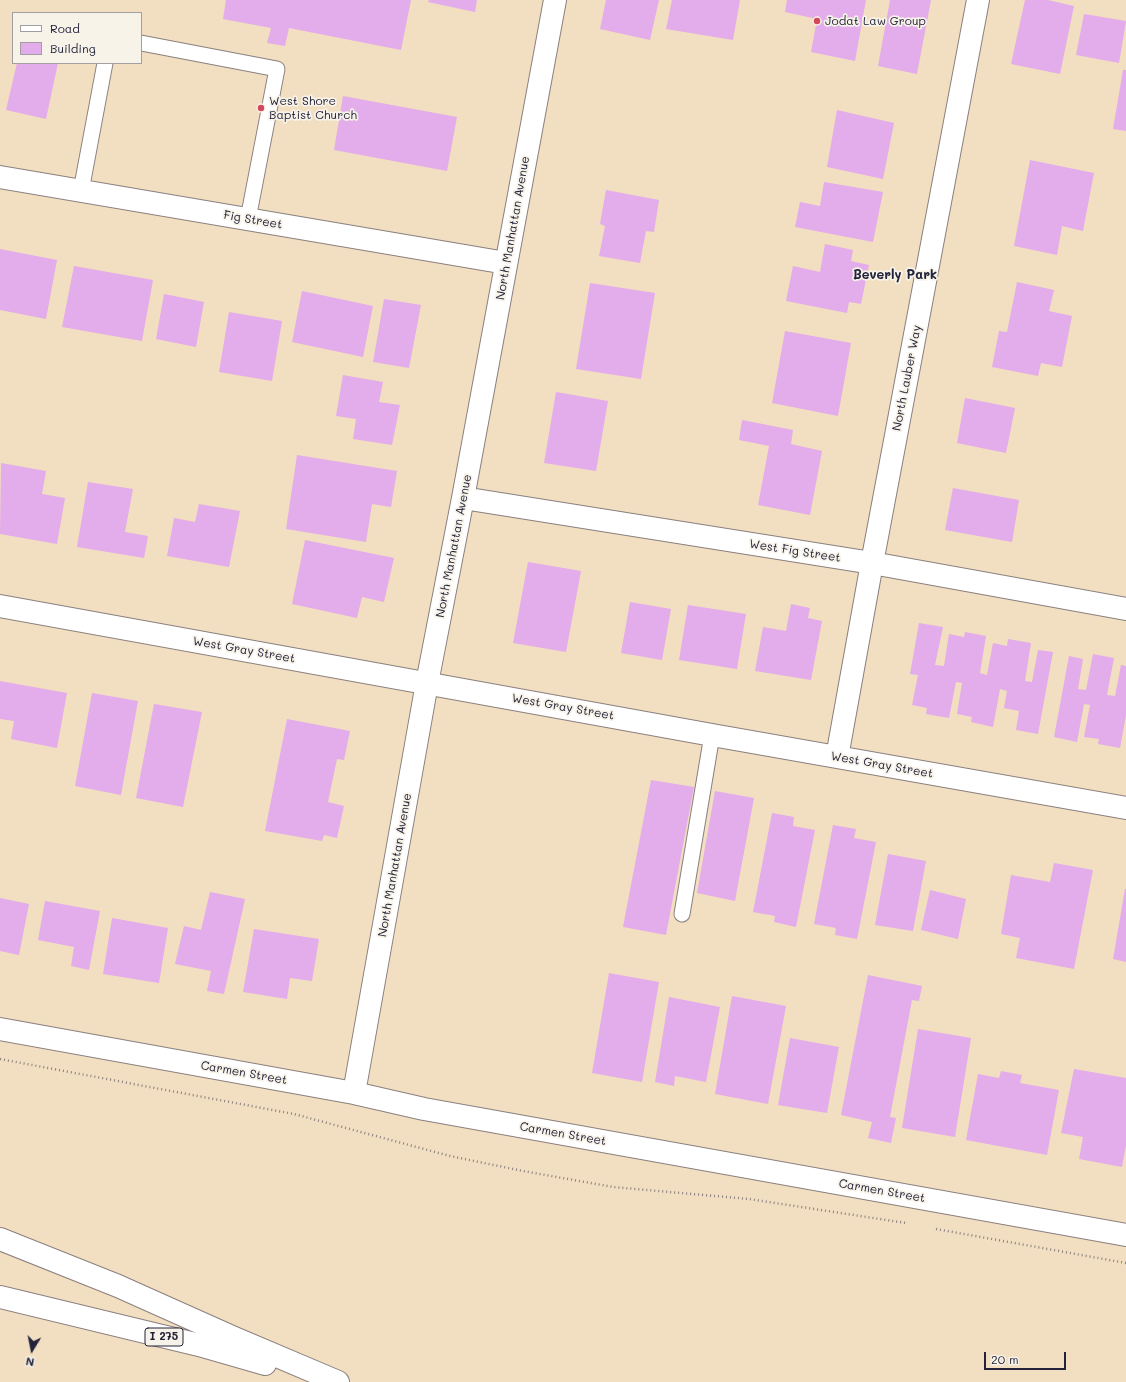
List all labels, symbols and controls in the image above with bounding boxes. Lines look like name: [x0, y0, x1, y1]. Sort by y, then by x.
legend: [12, 12, 142, 64]
place label: Jodat Law Group: [825, 14, 926, 28]
marker: Jodat Law Group: [812, 16, 822, 26]
text: Road: [50, 20, 80, 36]
text: Building: [50, 40, 96, 56]
place label: West Shore Baptist Church: [269, 94, 357, 122]
marker: West Shore Baptist Church: [256, 103, 266, 113]
street label: North Manhattan Avenue: [493, 155, 533, 301]
street label: Fig Street: [223, 208, 283, 232]
district label: Beverly Park: [853, 267, 937, 283]
street label: North Lauber Way: [890, 324, 924, 432]
street label: North Manhattan Avenue: [433, 473, 475, 619]
street label: West Fig Street: [748, 537, 842, 565]
street label: West Gray Street: [192, 634, 296, 666]
street label: West Gray Street: [511, 691, 615, 723]
street label: West Gray Street: [830, 749, 934, 781]
street label: North Manhattan Avenue: [375, 792, 415, 938]
street label: Carmen Street: [200, 1058, 288, 1088]
street label: Carmen Street: [519, 1119, 607, 1149]
street label: Carmen Street: [838, 1176, 926, 1206]
road number: I 275: [145, 1328, 183, 1346]
north arrow: [12, 1330, 52, 1370]
scale bar: [986, 1344, 1068, 1370]
text: 20 m: [991, 1351, 1019, 1367]
text: N: [24, 1354, 35, 1370]

